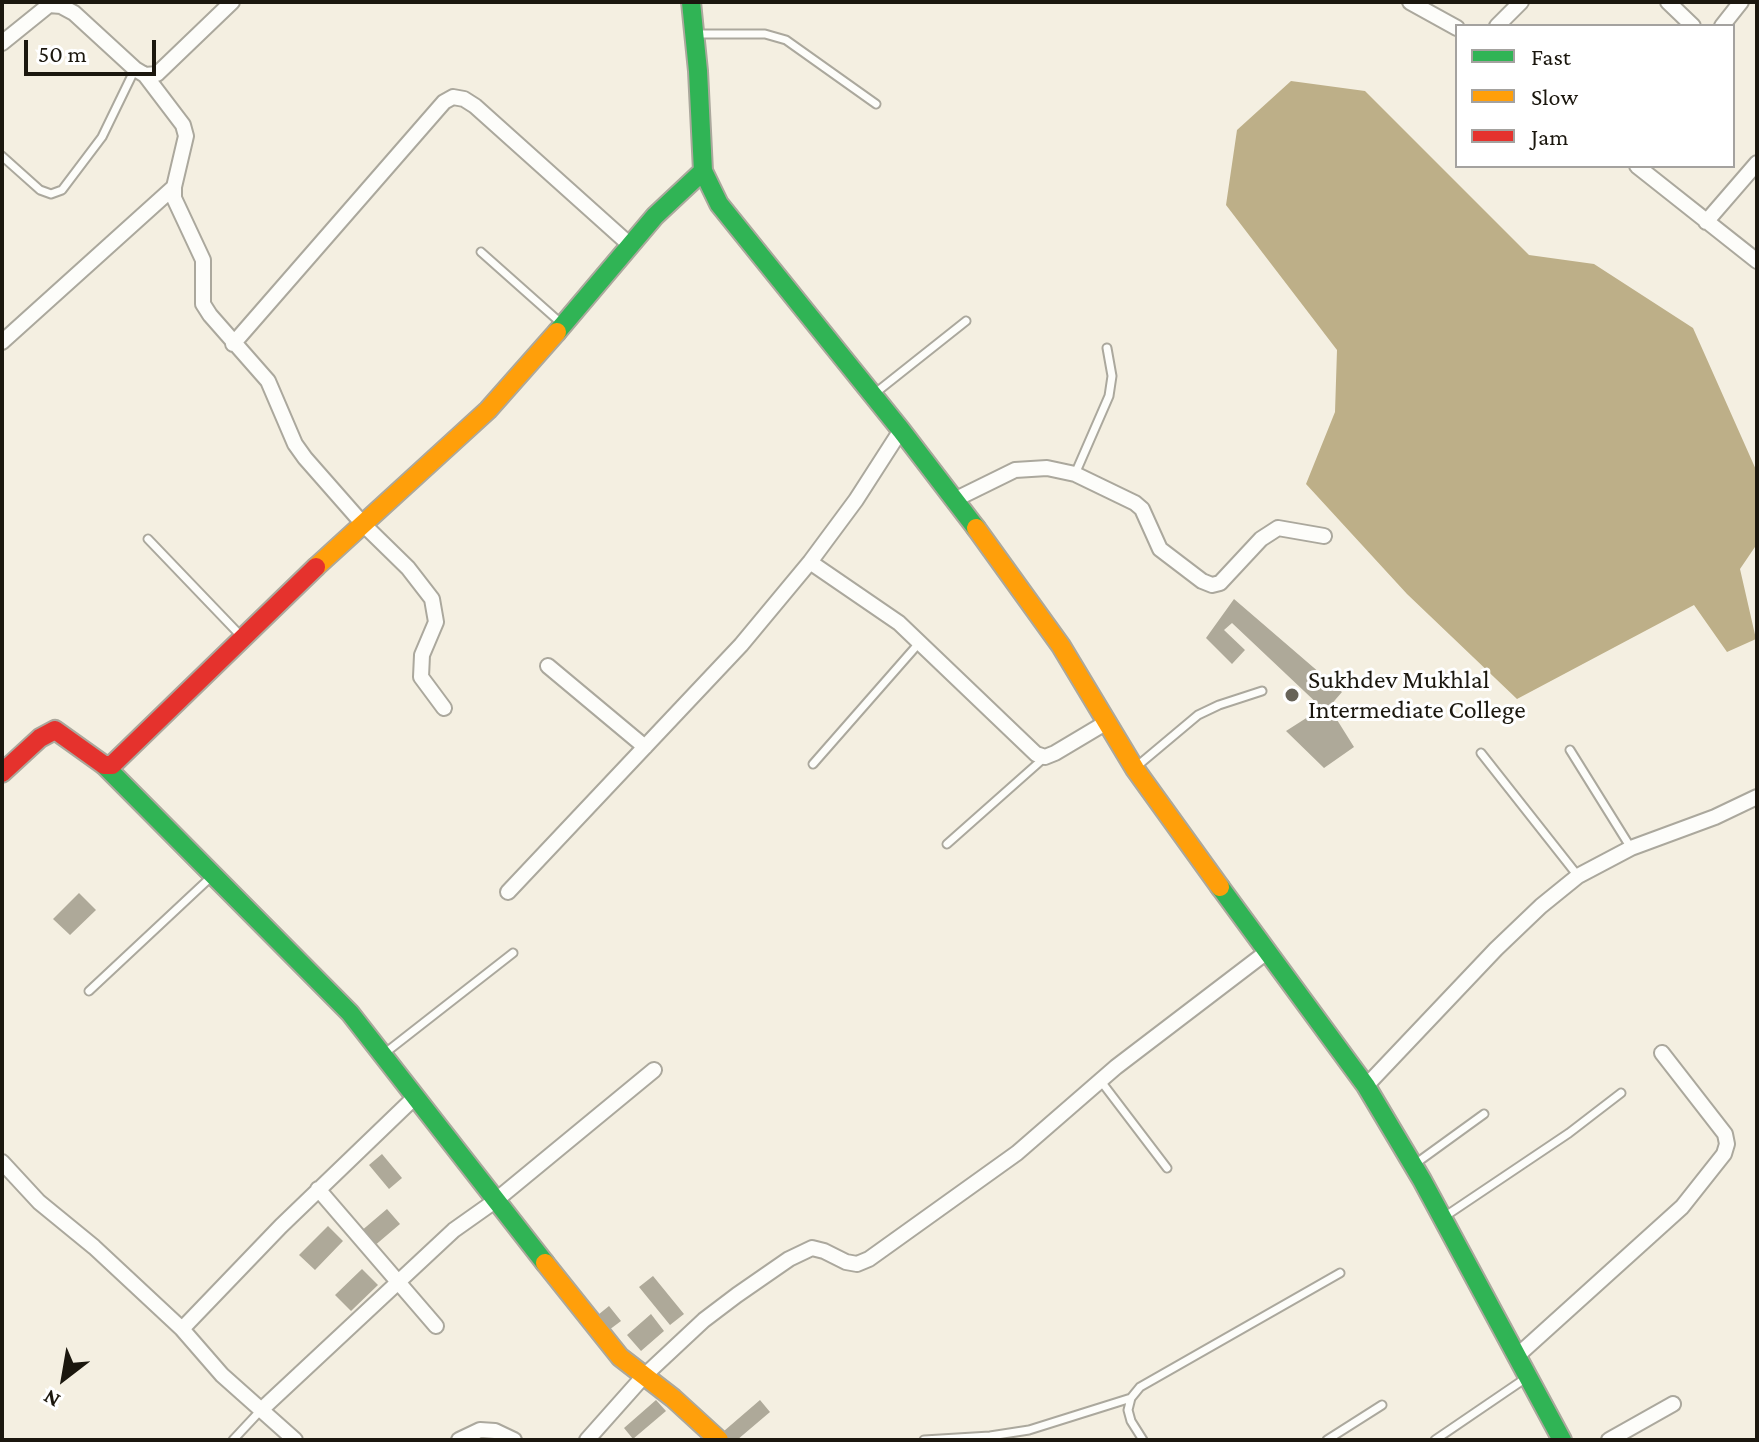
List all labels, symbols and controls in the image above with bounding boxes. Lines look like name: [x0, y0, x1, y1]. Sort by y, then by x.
scale bar: [28, 24, 160, 74]
legend: [1455, 24, 1735, 168]
text: 50 m: [38, 40, 87, 67]
text: Fast: [1531, 43, 1571, 70]
text: Slow: [1531, 83, 1578, 110]
text: Jam: [1531, 123, 1569, 150]
place label: Sukhdev Mukhlal Intermediate College: [1308, 664, 1526, 726]
marker: Sukhdev Mukhlal Intermediate College: [1283, 686, 1301, 704]
north arrow: [24, 1338, 104, 1418]
text: N: [39, 1384, 64, 1414]

